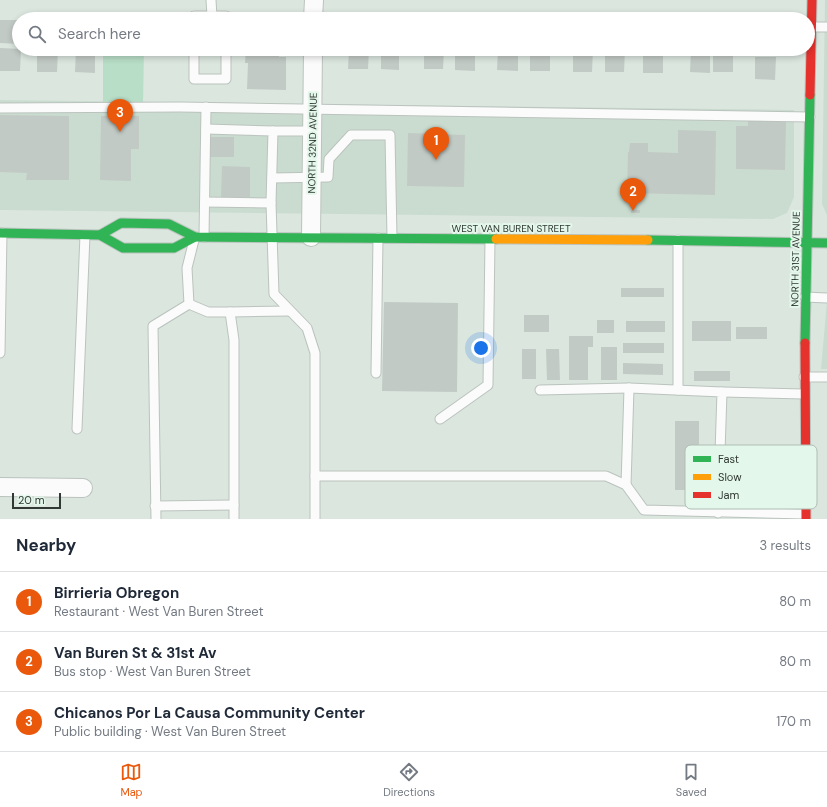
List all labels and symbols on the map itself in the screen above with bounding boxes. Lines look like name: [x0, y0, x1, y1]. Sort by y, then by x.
street label: NORTH 32ND AVENUE: [305, 92, 320, 194]
pin: 3: [107, 99, 133, 132]
pin: 1: [423, 127, 449, 160]
pin: 2: [620, 178, 646, 211]
street label: NORTH 31ST AVENUE: [788, 211, 803, 307]
street label: WEST VAN BUREN STREET: [452, 222, 571, 235]
your location: [471, 338, 491, 358]
legend: [685, 445, 817, 509]
text: Fast: [718, 452, 739, 466]
text: Slow: [718, 470, 742, 484]
text: Jam: [718, 488, 739, 502]
scale bar: [12, 491, 61, 510]

